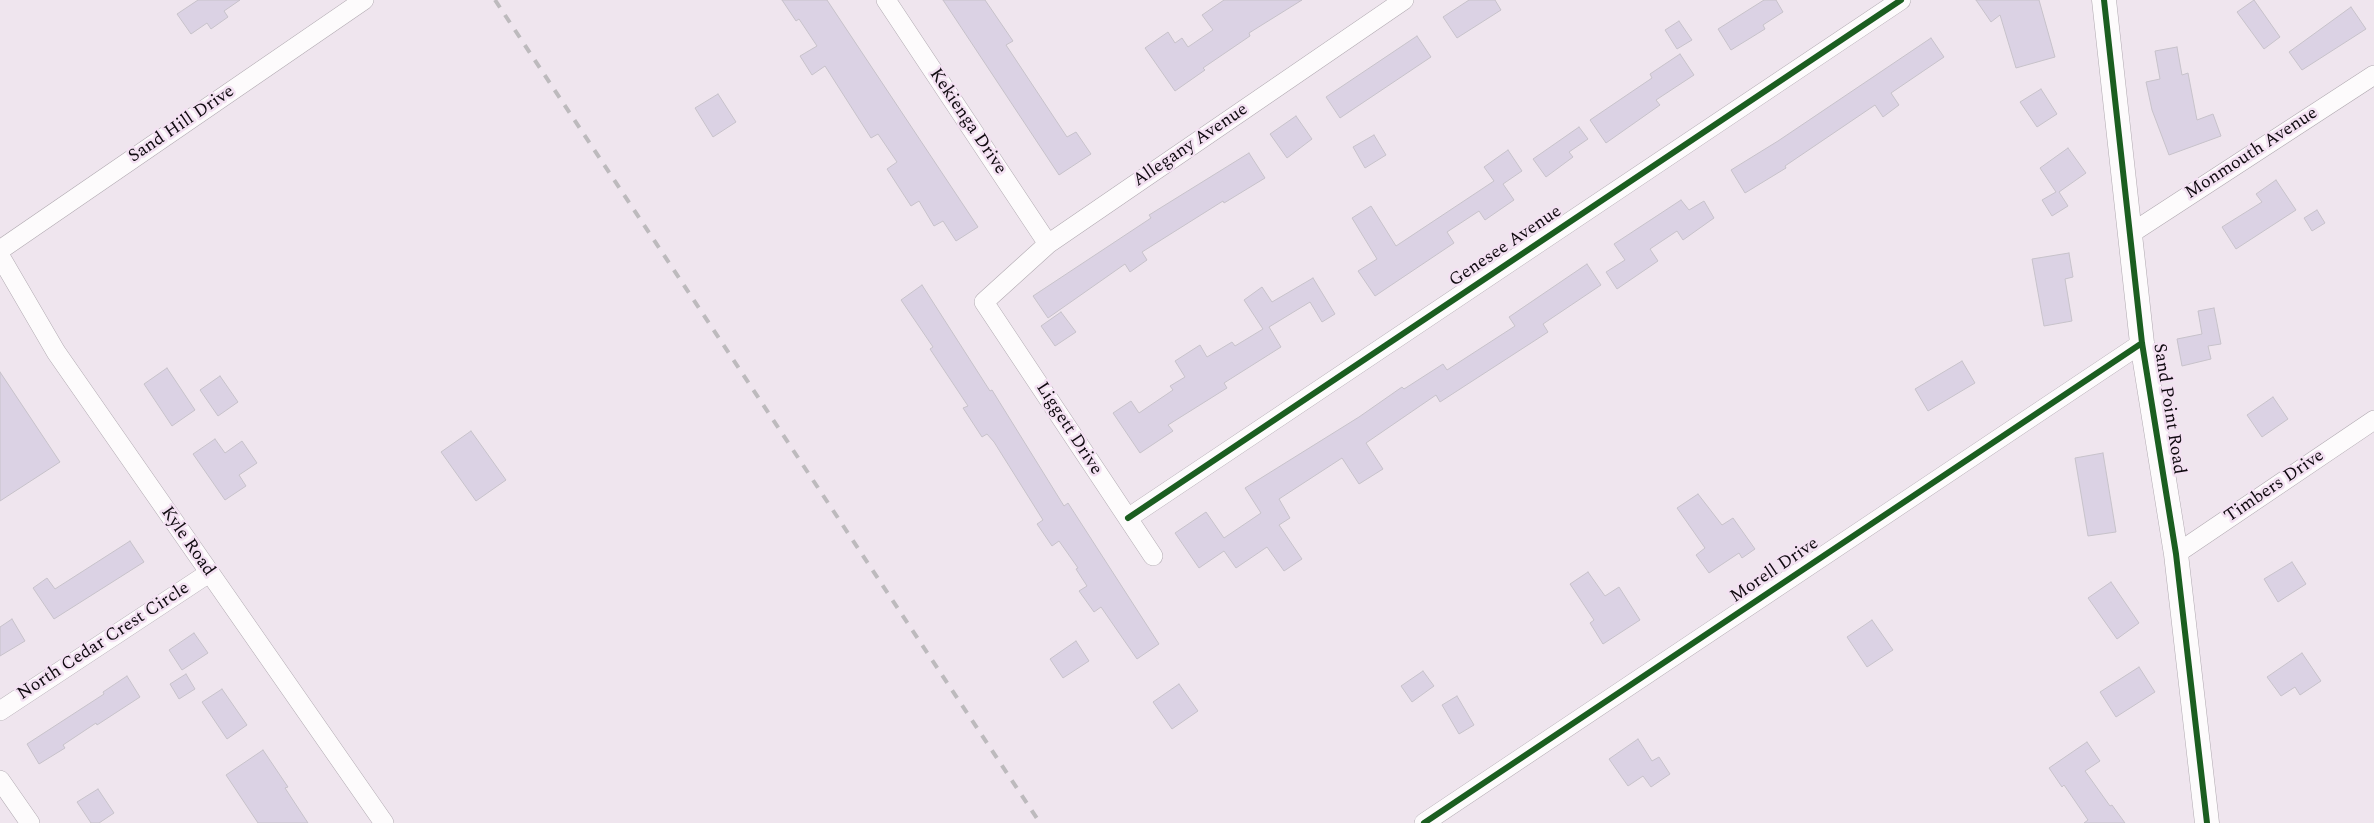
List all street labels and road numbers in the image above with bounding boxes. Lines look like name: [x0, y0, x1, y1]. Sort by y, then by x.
street label: Kekienga Drive: [924, 65, 1010, 179]
street label: Sand Hill Drive: [125, 82, 239, 168]
street label: Allegany Avenue: [1129, 100, 1253, 192]
street label: Monmouth Avenue: [2182, 103, 2322, 205]
street label: Genesee Avenue: [1446, 201, 1566, 293]
street label: Sand Point Road: [2147, 342, 2189, 476]
street label: Liggett Drive: [1030, 379, 1106, 479]
street label: Timbers Drive: [2221, 446, 2329, 528]
street label: Kyle Road: [155, 503, 219, 581]
street label: Morell Drive: [1727, 534, 1823, 608]
street label: North Cedar Crest Circle: [14, 578, 194, 706]

